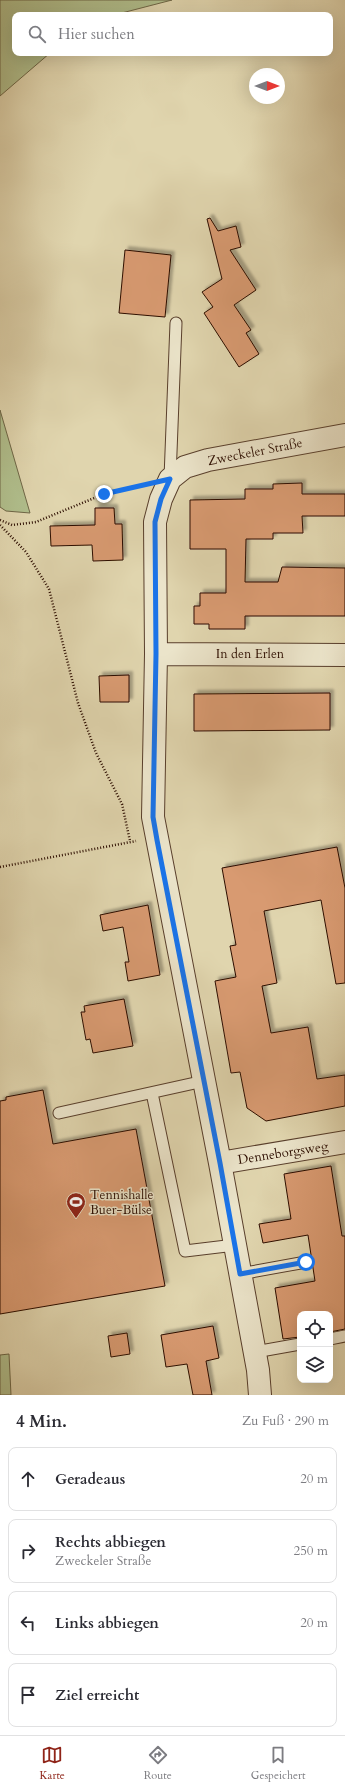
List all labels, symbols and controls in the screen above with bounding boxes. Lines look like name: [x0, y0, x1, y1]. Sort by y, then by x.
search box: [12, 12, 333, 56]
icon: search: [26, 23, 48, 45]
text: Hier suchen: [58, 24, 135, 44]
north arrow: [249, 68, 285, 104]
street label: Zweckeler Straße: [206, 434, 304, 470]
route end: [95, 485, 113, 503]
street label: In den Erlen: [216, 645, 285, 663]
street label: Denneborgsweg: [237, 1137, 330, 1169]
place label: Tennishalle Buer-Bülse: [90, 1186, 154, 1219]
sports icon: Tennishalle Buer-Bülse: [65, 1191, 87, 1219]
route start: [297, 1253, 315, 1271]
map controls: [297, 1311, 333, 1383]
button: locate: [297, 1311, 333, 1347]
button: layers: [297, 1347, 333, 1383]
text: 4 Min.: [16, 1410, 67, 1433]
text: Zu Fuß · 290 m: [242, 1412, 329, 1430]
icon: ahead: [17, 1468, 39, 1490]
text: Geradeaus: [55, 1469, 125, 1489]
text: 20 m: [300, 1470, 328, 1488]
text: Rechts abbiegen: [55, 1532, 166, 1552]
icon: right: [17, 1540, 39, 1562]
text: 250 m: [294, 1542, 328, 1560]
text: Zweckeler Straße: [55, 1552, 151, 1570]
icon: left: [17, 1612, 39, 1634]
text: Links abbiegen: [55, 1613, 159, 1633]
text: 20 m: [300, 1614, 328, 1632]
icon: arrive: [17, 1684, 39, 1706]
text: Ziel erreicht: [55, 1685, 139, 1705]
tab: Karte: [39, 1744, 65, 1783]
tab: Route: [144, 1744, 172, 1783]
tab: Gespeichert: [251, 1744, 306, 1783]

